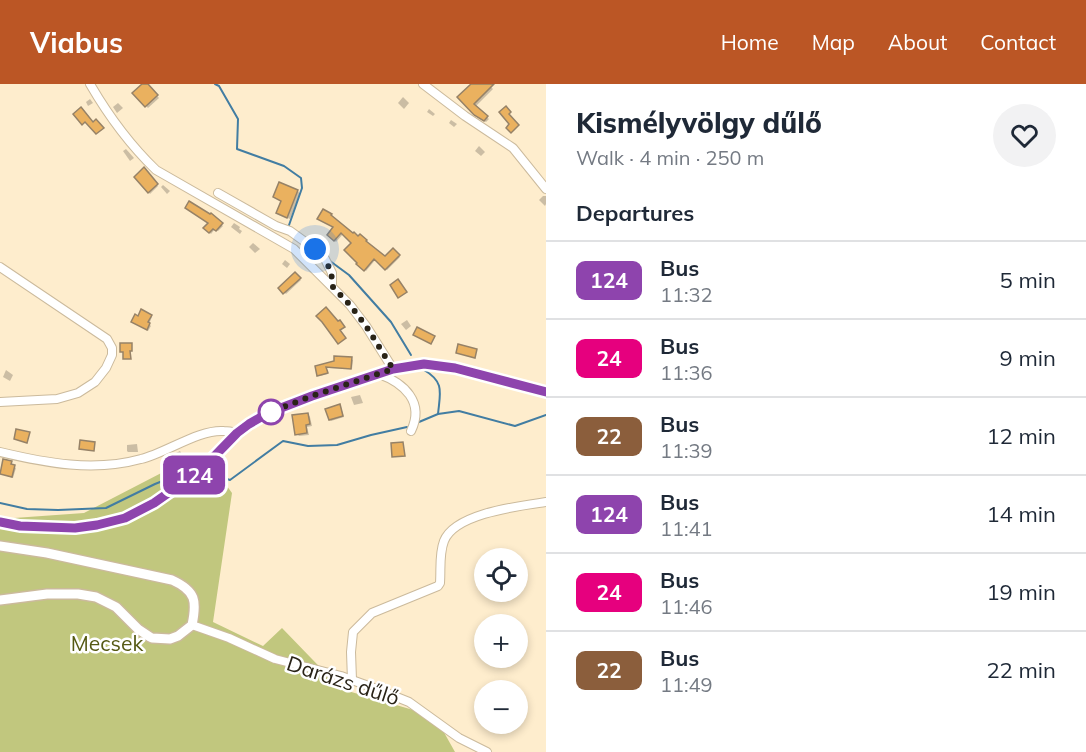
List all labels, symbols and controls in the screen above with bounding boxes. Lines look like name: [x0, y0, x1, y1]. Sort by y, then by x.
text: Viabus: [30, 25, 123, 60]
text: Home: [721, 29, 779, 55]
text: Map: [812, 29, 855, 55]
text: About: [888, 29, 947, 55]
text: Contact: [980, 29, 1056, 55]
button: heart: [993, 104, 1056, 167]
text: Kismélyvölgy dűlő: [576, 105, 822, 140]
text: Walk · 4 min · 250 m: [576, 145, 764, 170]
text: Departures: [576, 199, 694, 227]
your location: [300, 234, 330, 264]
text: Bus: [660, 254, 699, 282]
text: 5 min: [1000, 266, 1056, 294]
text: 124: [590, 267, 628, 293]
text: 11:32: [660, 282, 713, 307]
text: Bus: [660, 332, 699, 360]
text: 9 min: [1000, 344, 1056, 372]
text: 24: [596, 345, 622, 371]
text: 11:36: [660, 360, 713, 385]
unlabelled marker: [258, 399, 284, 425]
text: Bus: [660, 410, 699, 438]
text: 12 min: [986, 422, 1056, 450]
text: 22: [596, 423, 622, 449]
text: 11:39: [660, 438, 713, 463]
line badge: 124: [160, 456, 228, 494]
text: 124: [175, 462, 213, 488]
text: Bus: [660, 488, 699, 516]
text: 14 min: [986, 500, 1056, 528]
text: 124: [590, 501, 628, 527]
text: 11:41: [660, 516, 713, 541]
map controls: [474, 548, 528, 734]
button: locate: [474, 548, 528, 602]
text: Bus: [660, 566, 699, 594]
text: 19 min: [986, 578, 1056, 606]
text: 24: [596, 579, 622, 605]
text: 11:46: [660, 594, 713, 619]
button: +: [474, 614, 528, 668]
park label: Mecsek: [71, 630, 143, 656]
text: Bus: [660, 644, 699, 672]
street label: Darázs dűlő: [284, 650, 403, 710]
text: 22 min: [986, 656, 1056, 684]
text: 22: [596, 657, 622, 683]
text: 11:49: [660, 672, 713, 697]
button: −: [474, 680, 528, 734]

